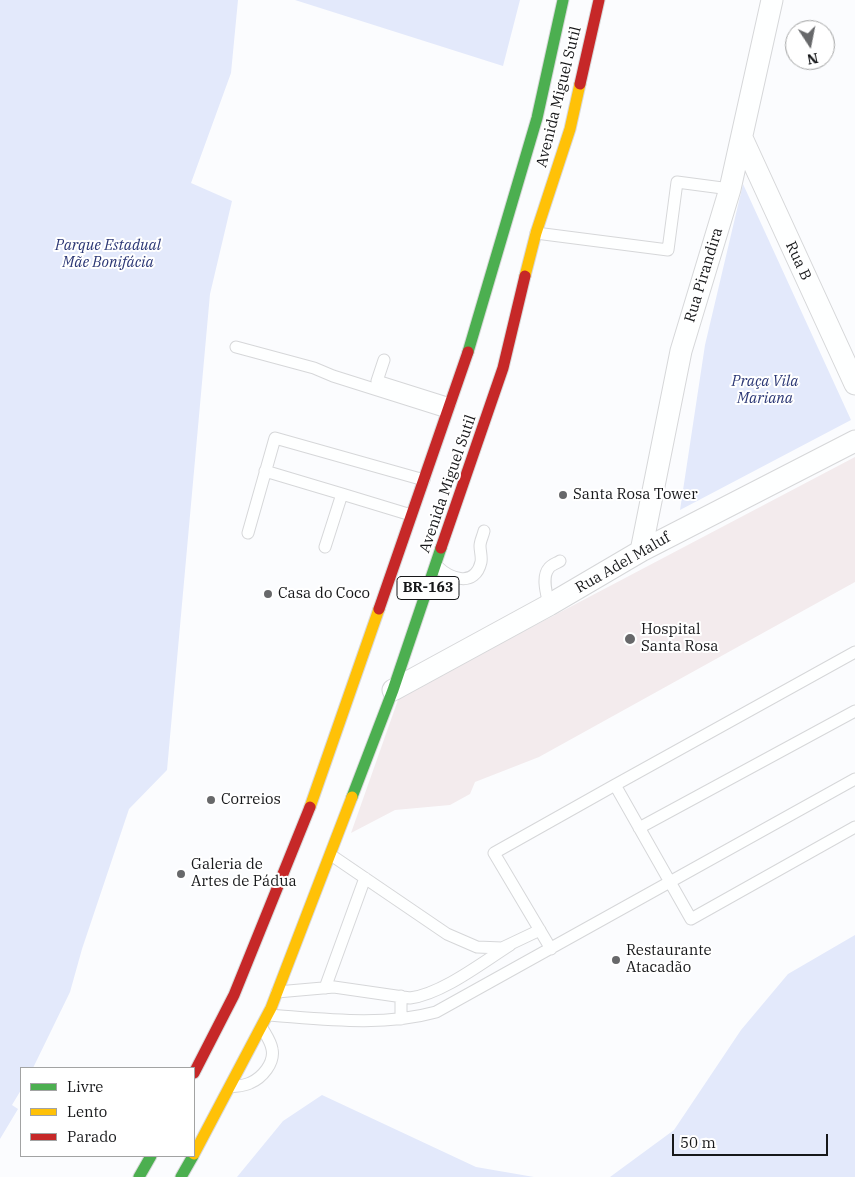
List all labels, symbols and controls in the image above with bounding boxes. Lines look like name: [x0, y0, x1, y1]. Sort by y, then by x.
north arrow: [785, 20, 835, 70]
street label: Avenida Miguel Sutil: [533, 25, 585, 169]
text: N: [806, 49, 820, 69]
street label: Rua Pirandira: [681, 225, 727, 325]
park label: Parque Estadual Mãe Bonifácia: [55, 237, 161, 272]
street label: Rua B: [781, 239, 815, 283]
park label: Praça Vila Mariana: [732, 373, 798, 408]
street label: Avenida Miguel Sutil: [416, 413, 480, 555]
place label: Santa Rosa Tower: [573, 486, 698, 504]
marker: Santa Rosa Tower: [557, 489, 569, 501]
street label: Rua Adel Maluf: [572, 529, 674, 597]
road number: BR-163: [397, 576, 459, 600]
place label: Casa do Coco: [278, 585, 370, 603]
marker: Casa do Coco: [262, 588, 274, 600]
place label: Hospital Santa Rosa: [641, 621, 718, 656]
marker: Hospital Santa Rosa: [623, 632, 637, 646]
place label: Correios: [221, 791, 281, 809]
marker: Correios: [205, 794, 217, 806]
place label: Galeria de Artes de Pádua: [191, 856, 297, 891]
marker: Galeria de Artes de Pádua: [175, 868, 187, 880]
place label: Restaurante Atacadão: [626, 942, 712, 977]
marker: Restaurante Atacadão: [610, 954, 622, 966]
legend: [20, 1067, 195, 1157]
text: Livre: [67, 1077, 103, 1096]
text: Lento: [67, 1102, 107, 1121]
scale bar: [675, 1124, 831, 1156]
text: Parado: [67, 1127, 117, 1146]
text: 50 m: [680, 1133, 716, 1152]

